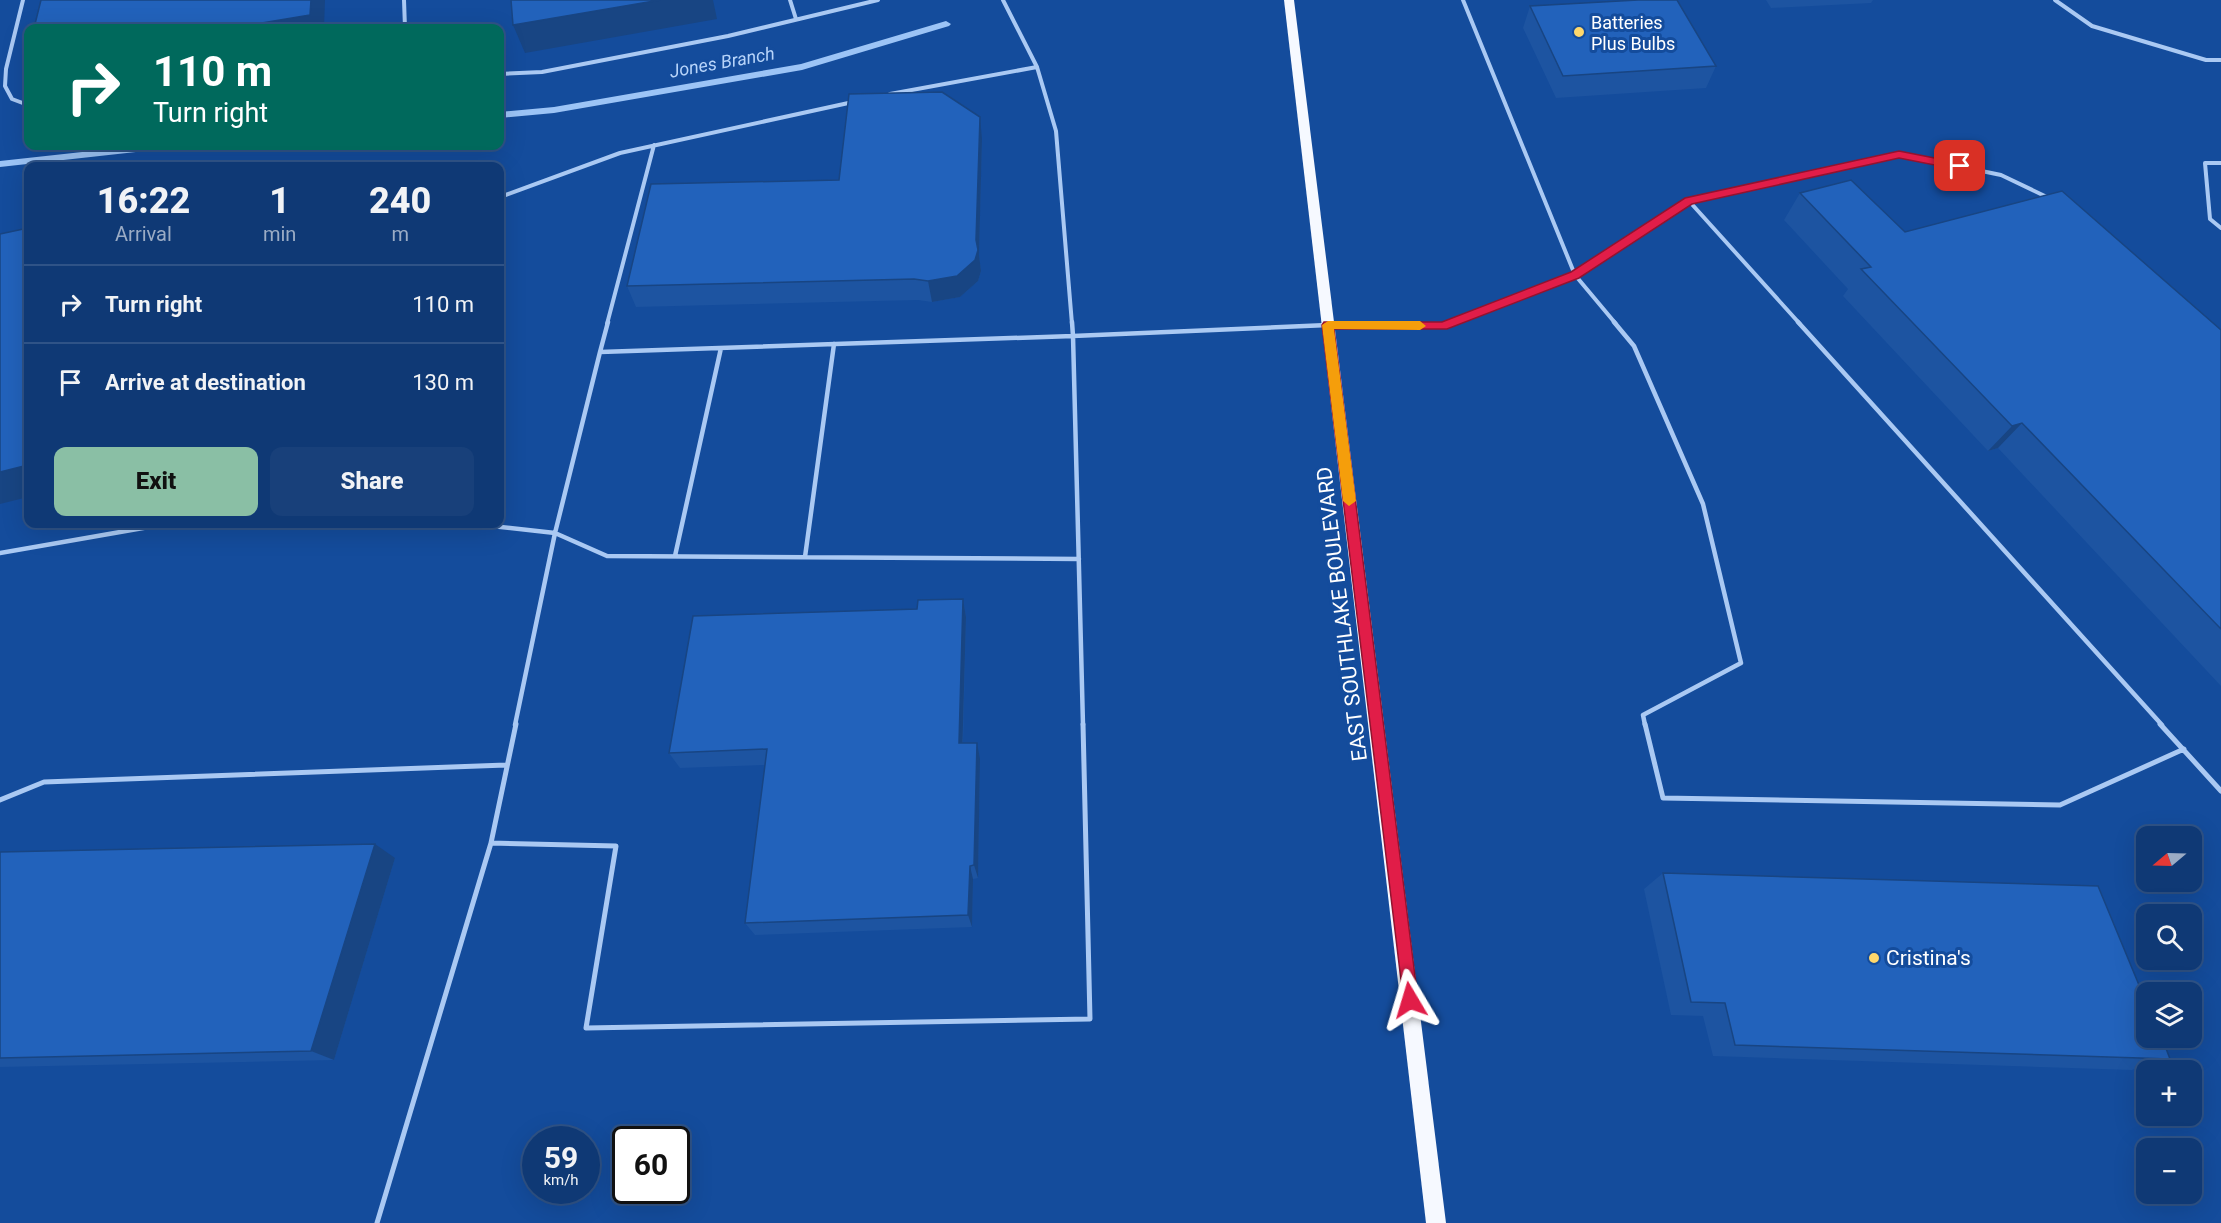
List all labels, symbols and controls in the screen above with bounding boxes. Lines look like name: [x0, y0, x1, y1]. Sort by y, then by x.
place label: Batteries Plus Bulbs: [1591, 12, 1675, 54]
marker: Batteries Plus Bulbs: [1572, 25, 1586, 39]
water label: Jones Branch: [668, 42, 776, 82]
text: 110 m: [153, 47, 272, 96]
icon: right: [54, 48, 132, 126]
text: Turn right: [153, 97, 268, 129]
pin: [1934, 140, 1985, 191]
icon: arrive: [1943, 149, 1976, 182]
text: 16:22: [97, 180, 190, 222]
text: 1: [269, 180, 290, 222]
text: 240: [369, 180, 431, 222]
text: Arrival: [115, 222, 172, 246]
text: min: [263, 222, 296, 246]
text: m: [391, 222, 409, 246]
icon: right: [54, 288, 87, 321]
text: Turn right: [105, 292, 202, 317]
text: 110 m: [412, 292, 474, 317]
icon: arrive: [54, 366, 87, 399]
text: Arrive at destination: [105, 370, 306, 395]
text: 130 m: [412, 370, 474, 395]
button: Exit: [54, 447, 258, 516]
button: Share: [270, 447, 474, 516]
street label: EAST SOUTHLAKE BOULEVARD: [1312, 465, 1372, 763]
north arrow: [2136, 826, 2202, 892]
map controls: [2136, 826, 2202, 1204]
button: search: [2136, 904, 2202, 970]
place label: Cristina's: [1886, 946, 1971, 970]
marker: Cristina's: [1867, 951, 1881, 965]
position arrow: [1378, 968, 1442, 1032]
button: layers: [2136, 982, 2202, 1048]
button: +: [2136, 1060, 2202, 1126]
speed limit sign: 60: [612, 1126, 690, 1204]
button: −: [2136, 1138, 2202, 1204]
text: 59: [544, 1140, 578, 1175]
text: km/h: [543, 1171, 579, 1189]

